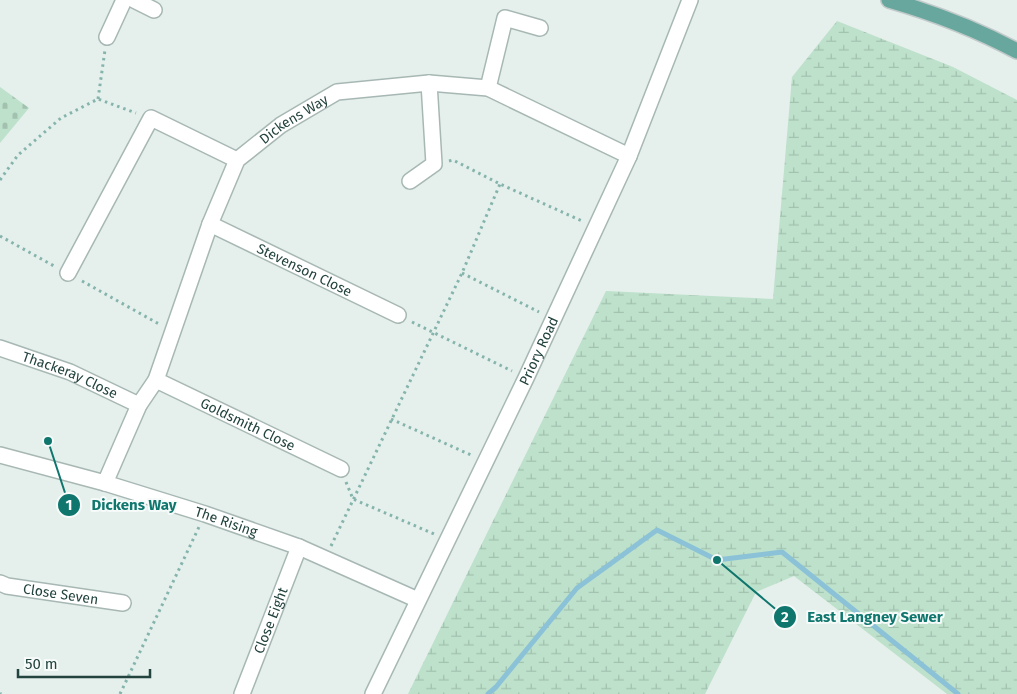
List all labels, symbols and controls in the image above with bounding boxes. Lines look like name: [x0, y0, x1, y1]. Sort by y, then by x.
street label: Dickens Way: [256, 91, 331, 148]
street label: Stevenson Close: [254, 240, 355, 300]
street label: Priory Road: [516, 314, 562, 388]
street label: Thackeray Close: [20, 348, 120, 402]
street label: Goldsmith Close: [198, 395, 298, 455]
callout: Dickens Way: [56, 490, 186, 520]
text: 1: [66, 496, 72, 514]
text: Dickens Way: [91, 496, 177, 514]
street label: The Rising: [193, 503, 260, 541]
street label: Close Seven: [22, 580, 99, 608]
street label: Close Eight: [250, 584, 292, 656]
callout: East Langney Sewer: [773, 602, 953, 632]
text: 2: [781, 608, 789, 626]
text: East Langney Sewer: [807, 608, 944, 626]
scale bar: [18, 646, 150, 678]
text: 50 m: [25, 655, 58, 673]

